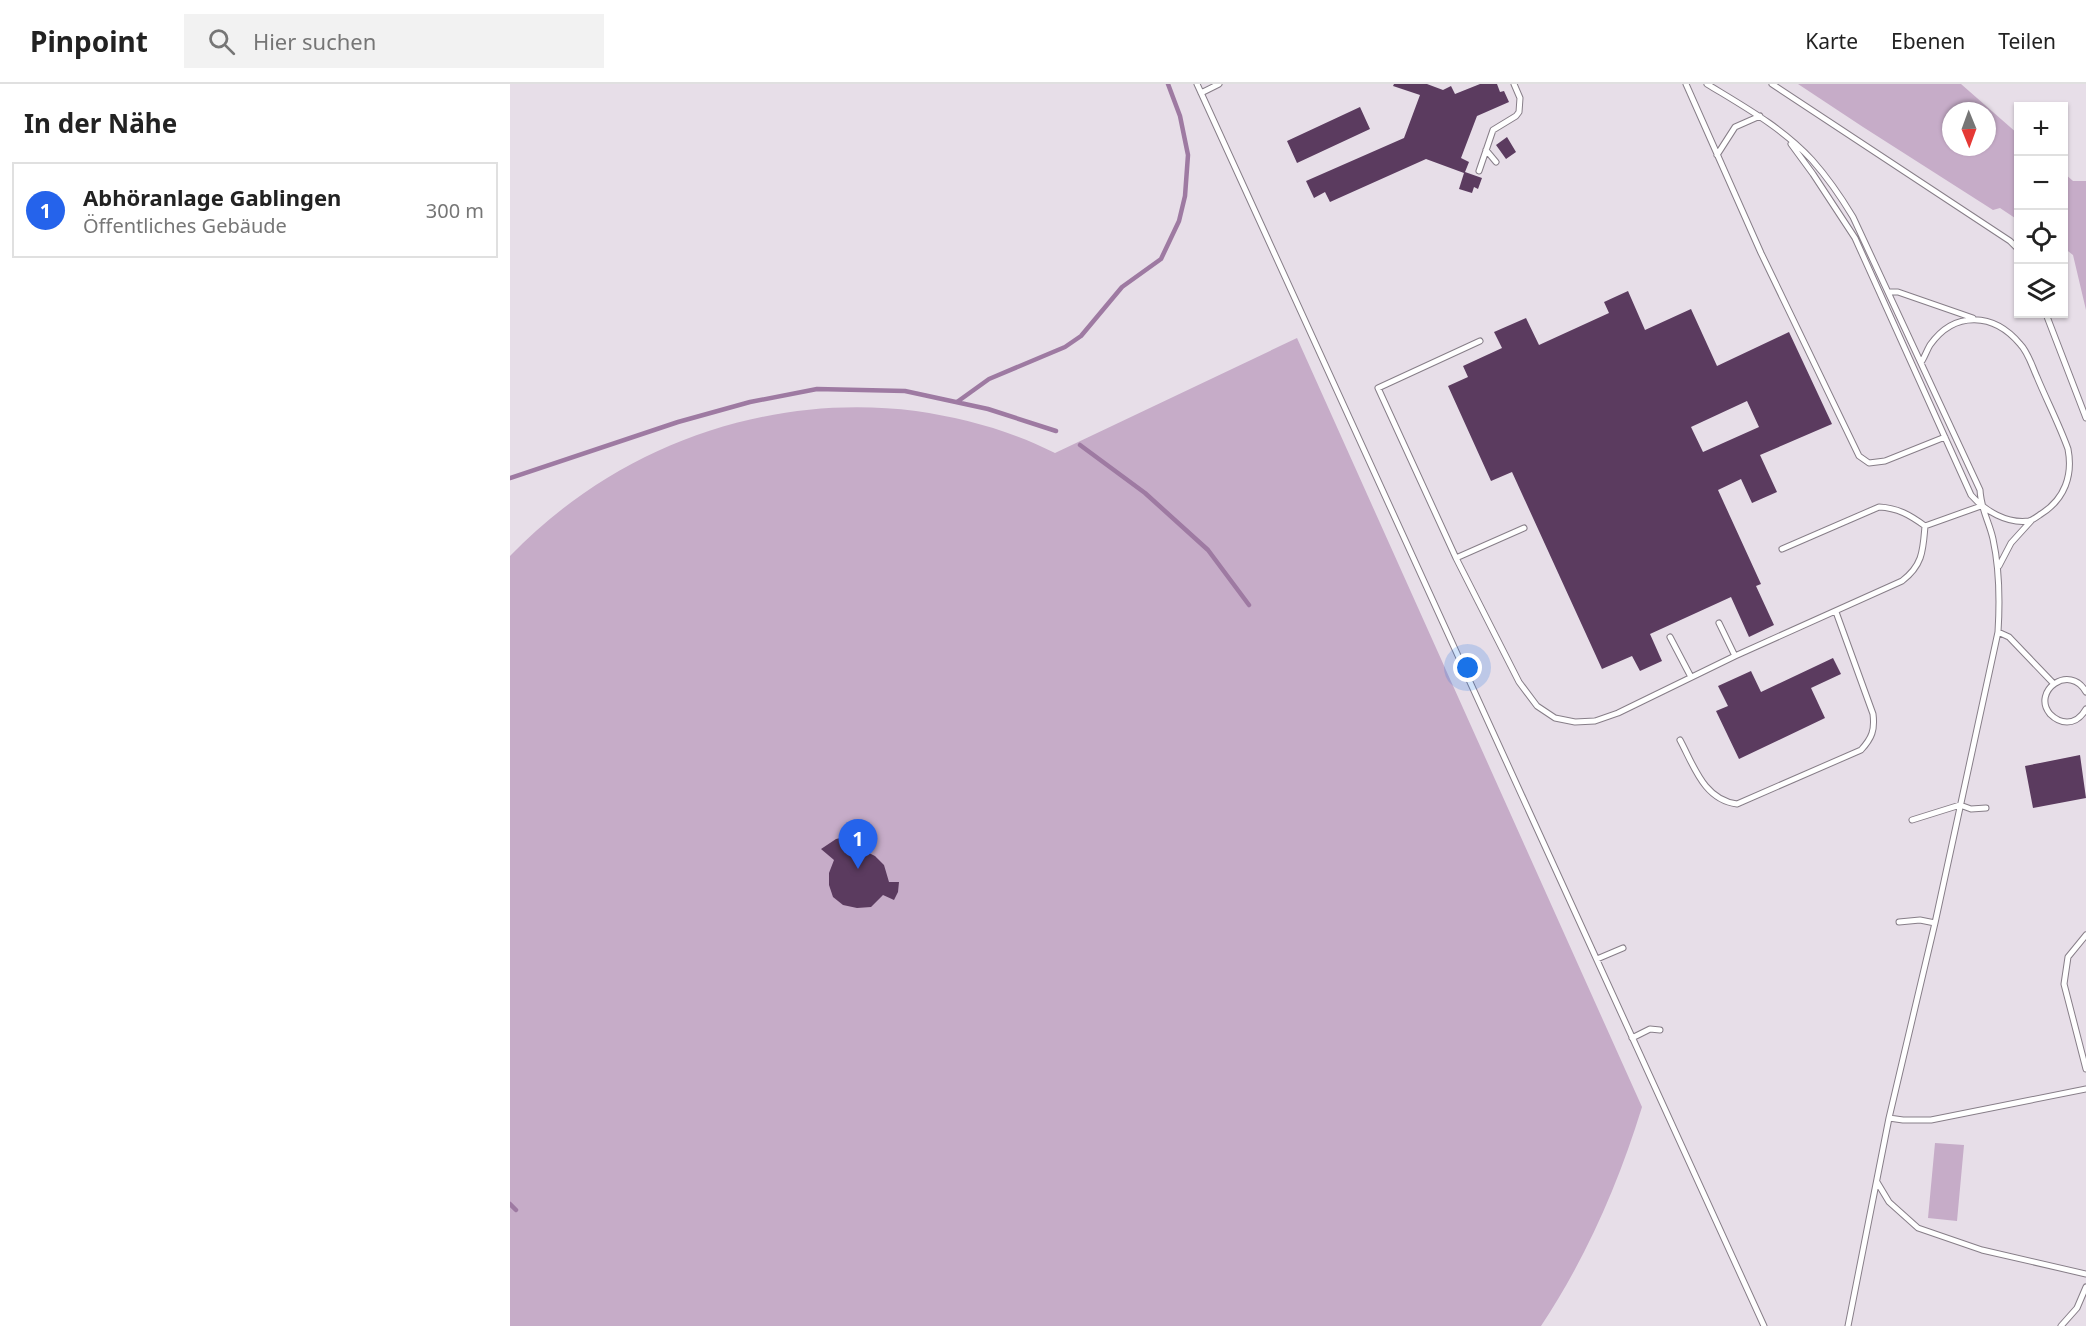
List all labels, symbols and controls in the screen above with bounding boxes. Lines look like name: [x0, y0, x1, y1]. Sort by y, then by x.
search box: [184, 14, 604, 68]
text: Pinpoint: [30, 22, 148, 60]
icon: search: [205, 25, 238, 58]
text: Hier suchen: [253, 26, 376, 56]
text: Karte: [1805, 27, 1858, 55]
text: Ebenen: [1891, 27, 1965, 55]
text: Teilen: [1998, 27, 2056, 55]
north arrow: [1942, 102, 1996, 156]
map controls: [2014, 102, 2068, 318]
button: +: [2014, 102, 2068, 156]
text: In der Nähe: [24, 105, 177, 141]
button: −: [2014, 156, 2068, 210]
text: Abhöranlage Gablingen: [83, 182, 341, 212]
text: 1: [40, 197, 51, 224]
text: 300 m: [426, 197, 484, 224]
button: locate: [2014, 210, 2068, 264]
text: Öffentliches Gebäude: [83, 212, 287, 239]
button: layers: [2014, 264, 2068, 318]
your location: [1453, 653, 1482, 682]
pin: 1: [838, 820, 878, 869]

